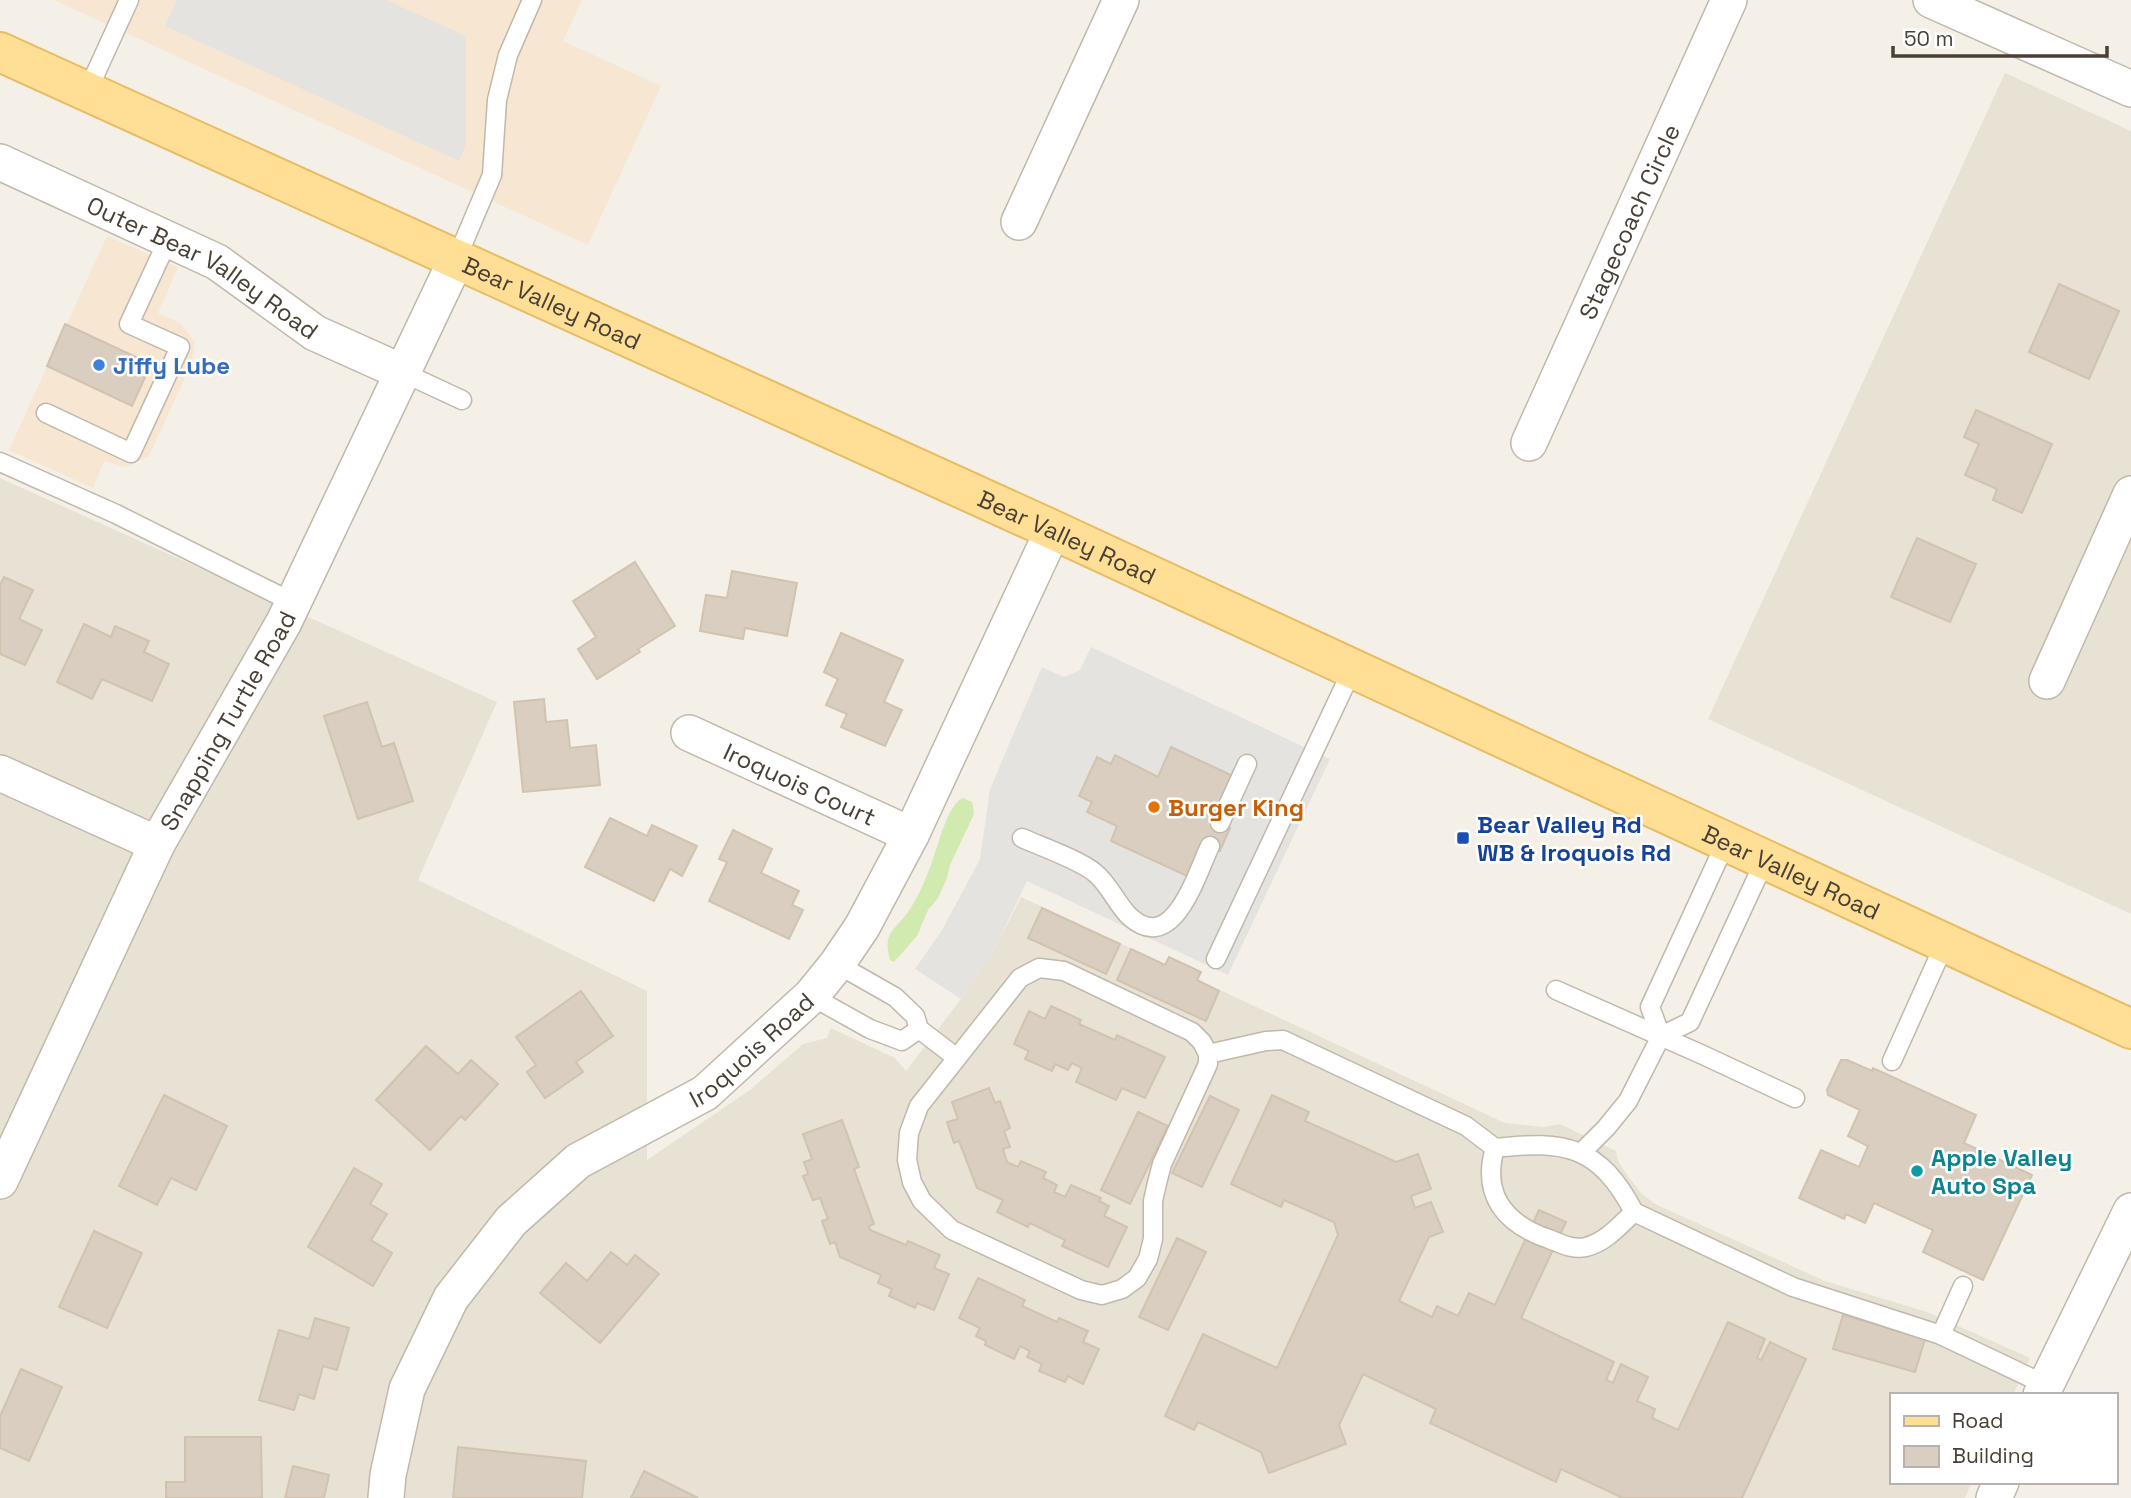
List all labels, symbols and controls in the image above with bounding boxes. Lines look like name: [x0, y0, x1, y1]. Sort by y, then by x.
scale bar: [1893, 14, 2106, 58]
text: 50 m: [1904, 25, 1954, 52]
street label: Stagecoach Circle: [1571, 119, 1687, 324]
street label: Outer Bear Valley Road: [82, 189, 325, 346]
street label: Bear Valley Road: [458, 249, 646, 356]
place label: Jiffy Lube: [113, 350, 230, 381]
marker: Jiffy Lube: [91, 357, 107, 373]
street label: Bear Valley Road: [973, 483, 1161, 591]
street label: Snapping Turtle Road: [153, 606, 303, 836]
street label: Iroquois Court: [719, 736, 881, 832]
place label: Burger King: [1168, 792, 1304, 823]
marker: Burger King: [1146, 799, 1162, 815]
place label: Bear Valley Rd WB & Iroquois Rd: [1477, 809, 1671, 868]
street label: Bear Valley Road: [1697, 817, 1885, 926]
marker: Bear Valley Rd WB & Iroquois Rd: [1455, 830, 1471, 846]
street label: Iroquois Road: [684, 986, 820, 1114]
place label: Apple Valley Auto Spa: [1931, 1142, 2072, 1201]
marker: Apple Valley Auto Spa: [1909, 1163, 1925, 1179]
legend: [1890, 1393, 2117, 1484]
text: Road: [1952, 1407, 2004, 1434]
text: Building: [1952, 1442, 2034, 1469]

